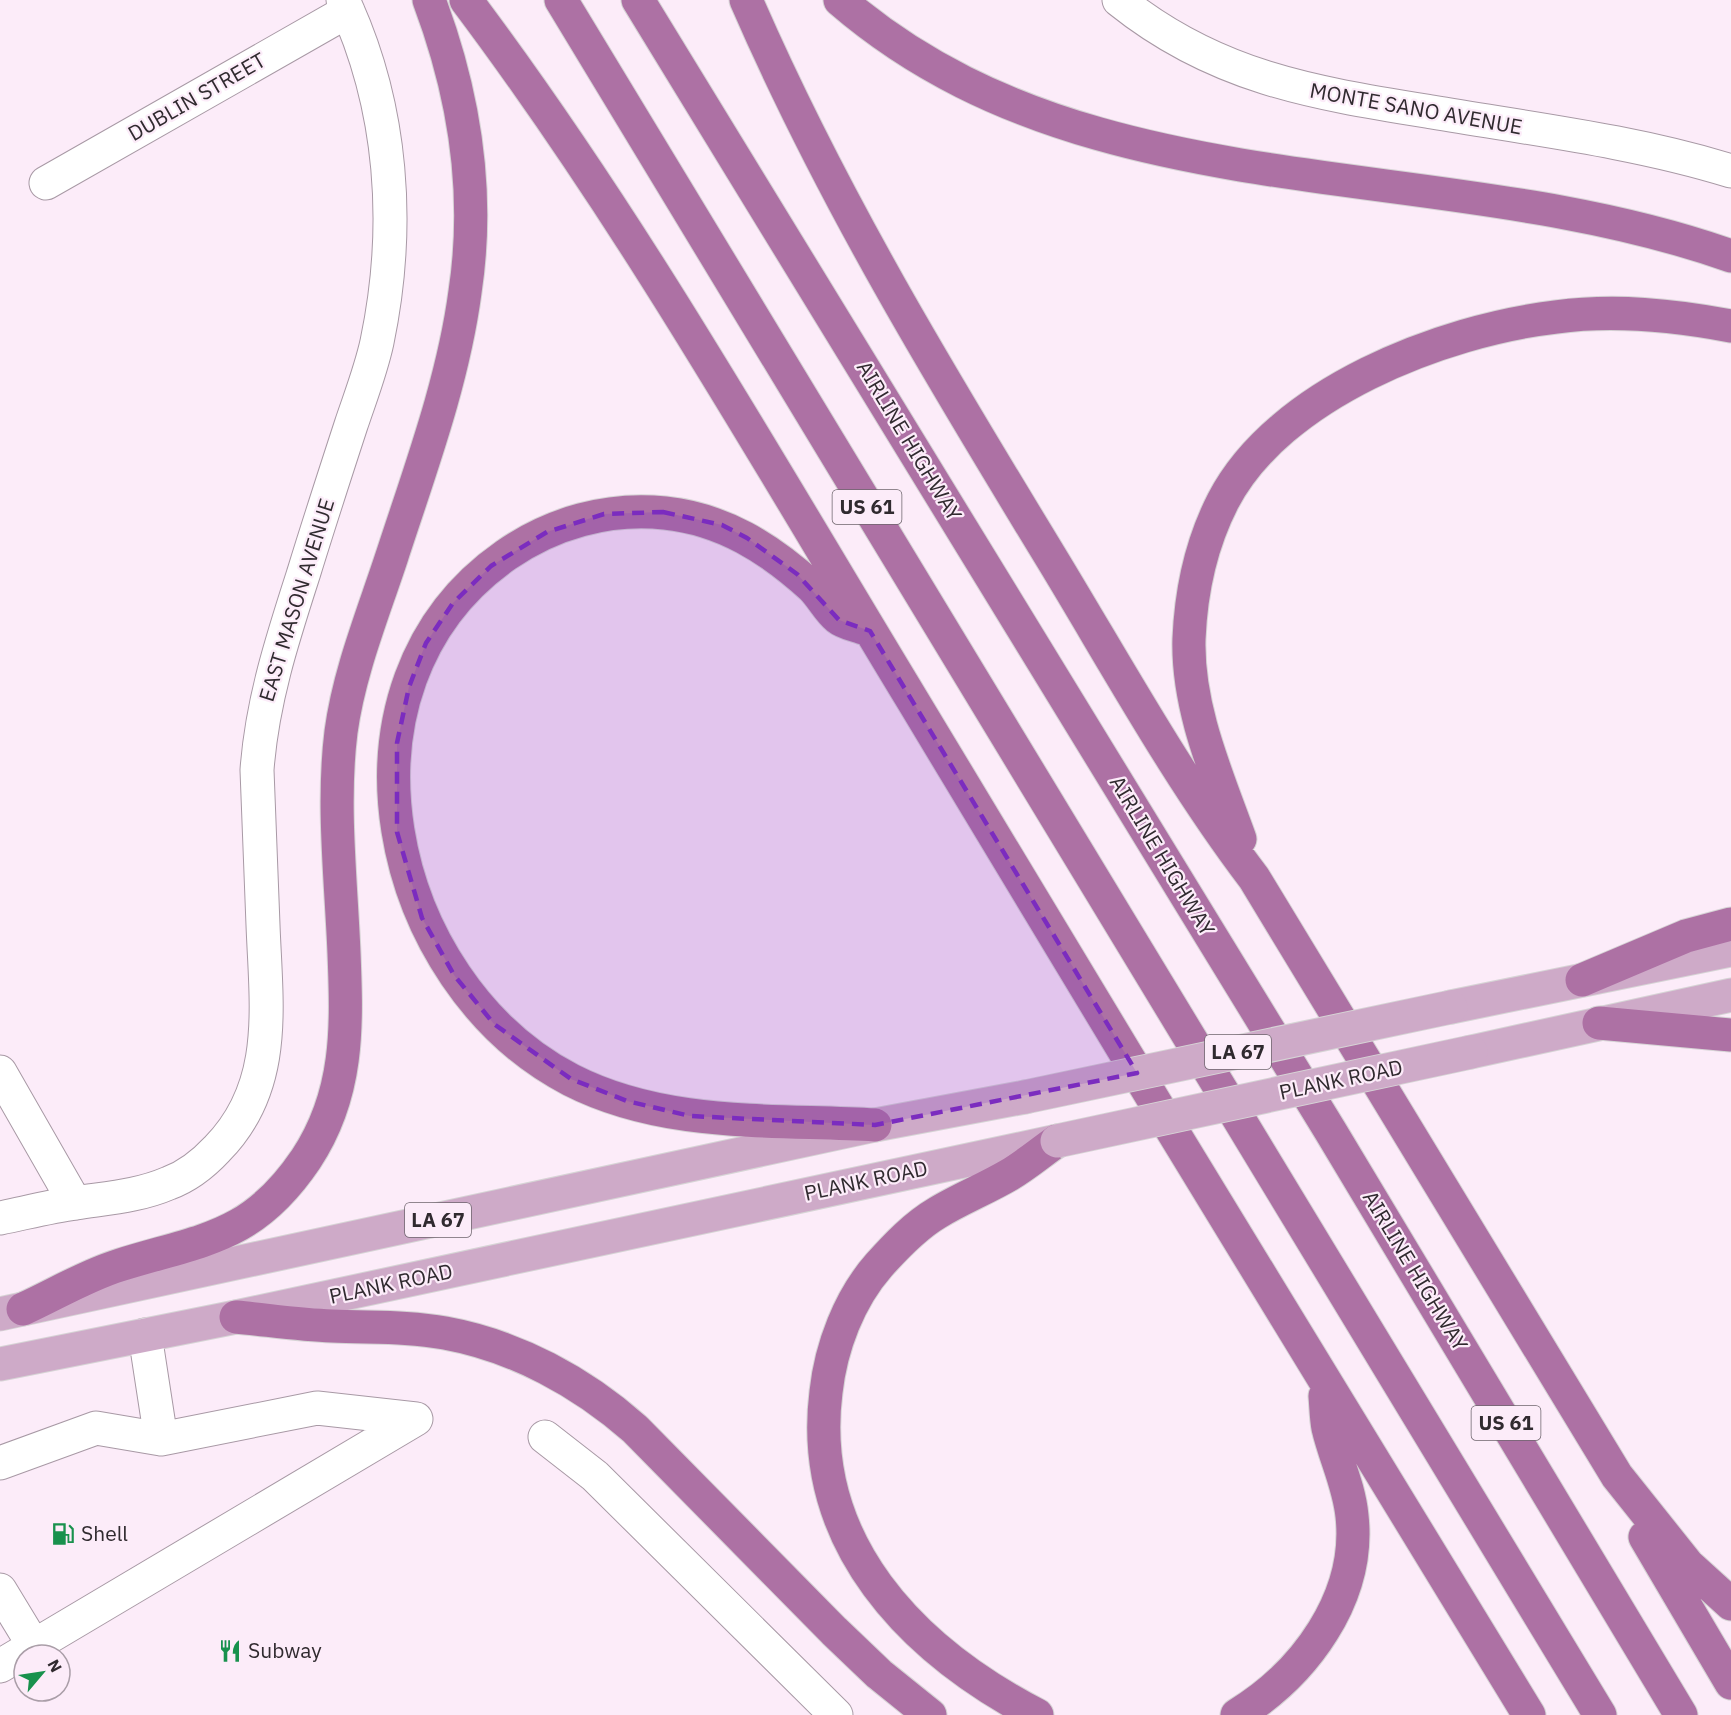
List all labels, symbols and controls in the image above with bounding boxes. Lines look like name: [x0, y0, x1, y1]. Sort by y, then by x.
street label: DUBLIN STREET: [123, 45, 270, 147]
street label: MONTE SANO AVENUE: [1308, 76, 1525, 140]
street label: AIRLINE HIGHWAY: [851, 355, 969, 526]
road number: US 61: [832, 490, 902, 524]
street label: EAST MASON AVENUE: [252, 495, 340, 705]
street label: AIRLINE HIGHWAY: [1104, 770, 1222, 941]
road number: LA 67: [1205, 1035, 1271, 1069]
street label: PLANK ROAD: [1276, 1052, 1405, 1106]
street label: PLANK ROAD: [801, 1153, 930, 1207]
street label: AIRLINE HIGHWAY: [1357, 1185, 1475, 1356]
road number: LA 67: [405, 1203, 471, 1237]
street label: PLANK ROAD: [326, 1256, 455, 1310]
road number: US 61: [1472, 1406, 1540, 1440]
place label: Shell: [81, 1519, 128, 1547]
fuel station icon: Shell: [50, 1521, 76, 1547]
place label: Subway: [248, 1636, 322, 1664]
restaurant icon: Subway: [217, 1638, 243, 1664]
north arrow: [12, 1643, 72, 1703]
text: N: [44, 1656, 67, 1676]

